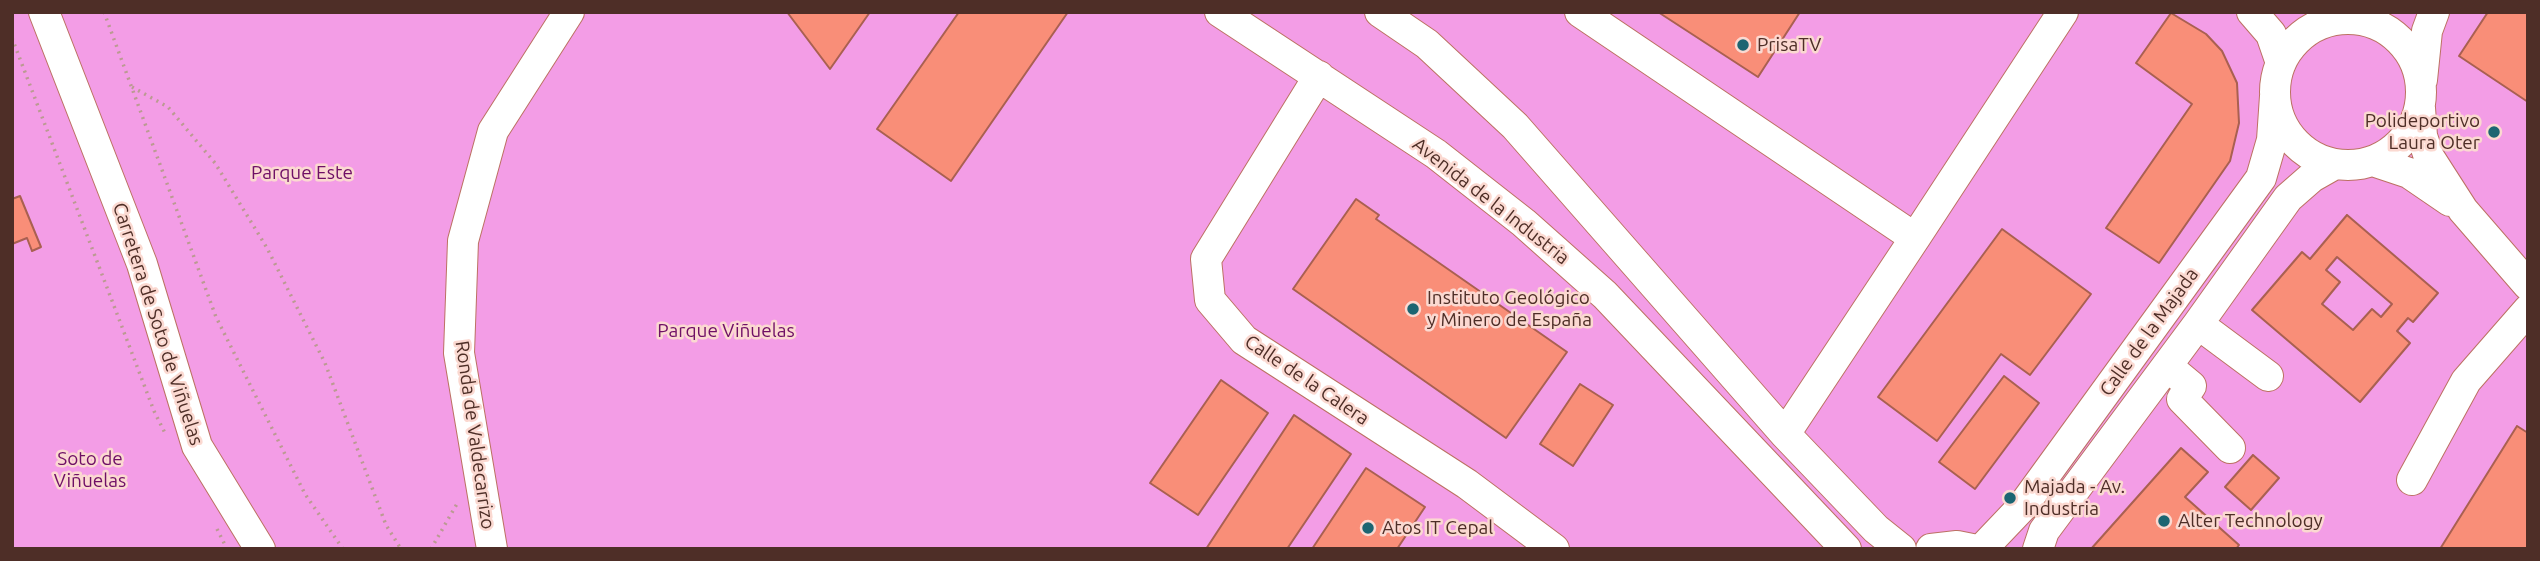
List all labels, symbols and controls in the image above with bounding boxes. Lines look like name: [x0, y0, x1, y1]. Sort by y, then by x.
place label: PrisaTV: [1757, 34, 1821, 56]
marker: PrisaTV: [1735, 37, 1751, 53]
place label: Polideportivo Laura Oter: [2365, 110, 2480, 154]
marker: Polideportivo Laura Oter: [2486, 124, 2502, 140]
street label: Avenida de la Industria: [1408, 133, 1574, 269]
park label: Parque Este: [251, 162, 353, 184]
street label: Carretera de Soto de Viñuelas: [108, 200, 208, 448]
street label: Calle de la Majada: [2095, 263, 2203, 401]
place label: Instituto Geológico y Minero de España: [1427, 287, 1592, 331]
marker: Instituto Geológico y Minero de España: [1405, 301, 1421, 317]
park label: Parque Viñuelas: [657, 320, 795, 342]
street label: Calle de la Calera: [1240, 330, 1374, 430]
street label: Ronda de Valdecarrizo: [450, 339, 500, 531]
park label: Soto de Viñuelas: [54, 448, 126, 492]
place label: Majada - Av. Industria: [2024, 476, 2125, 520]
marker: Majada - Av. Industria: [2002, 490, 2018, 506]
place label: Alter Technology: [2178, 510, 2323, 532]
marker: Alter Technology: [2156, 513, 2172, 529]
place label: Atos IT Cepal: [1382, 517, 1493, 539]
marker: Atos IT Cepal: [1360, 520, 1376, 536]

